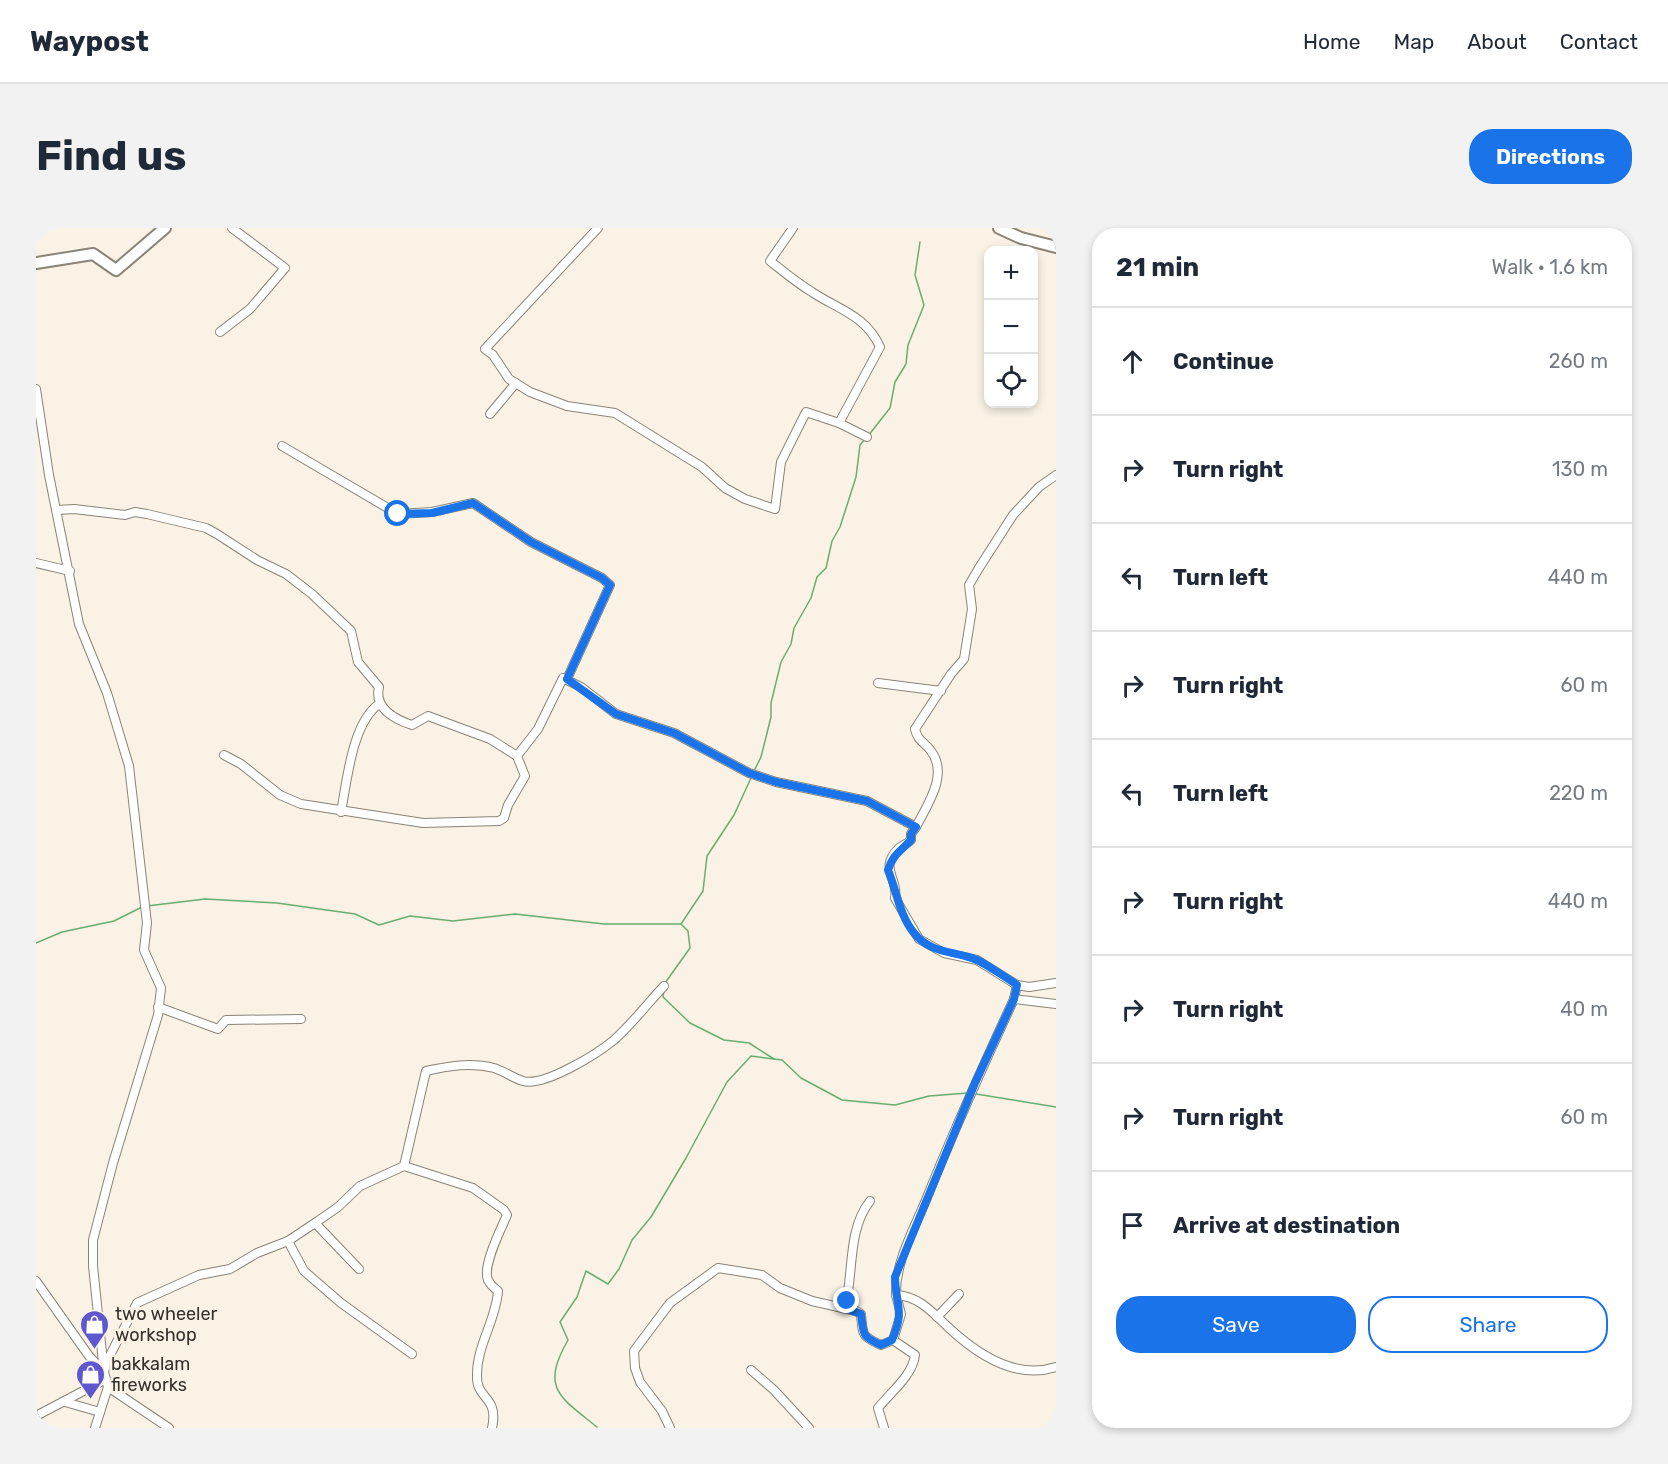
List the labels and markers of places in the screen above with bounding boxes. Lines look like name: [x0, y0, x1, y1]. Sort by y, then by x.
place label: two wheeler workshop: [115, 1303, 218, 1346]
shop icon: two wheeler workshop: [78, 1308, 110, 1350]
place label: bakkalam fireworks: [111, 1353, 190, 1396]
shop icon: bakkalam fireworks: [74, 1358, 106, 1400]

